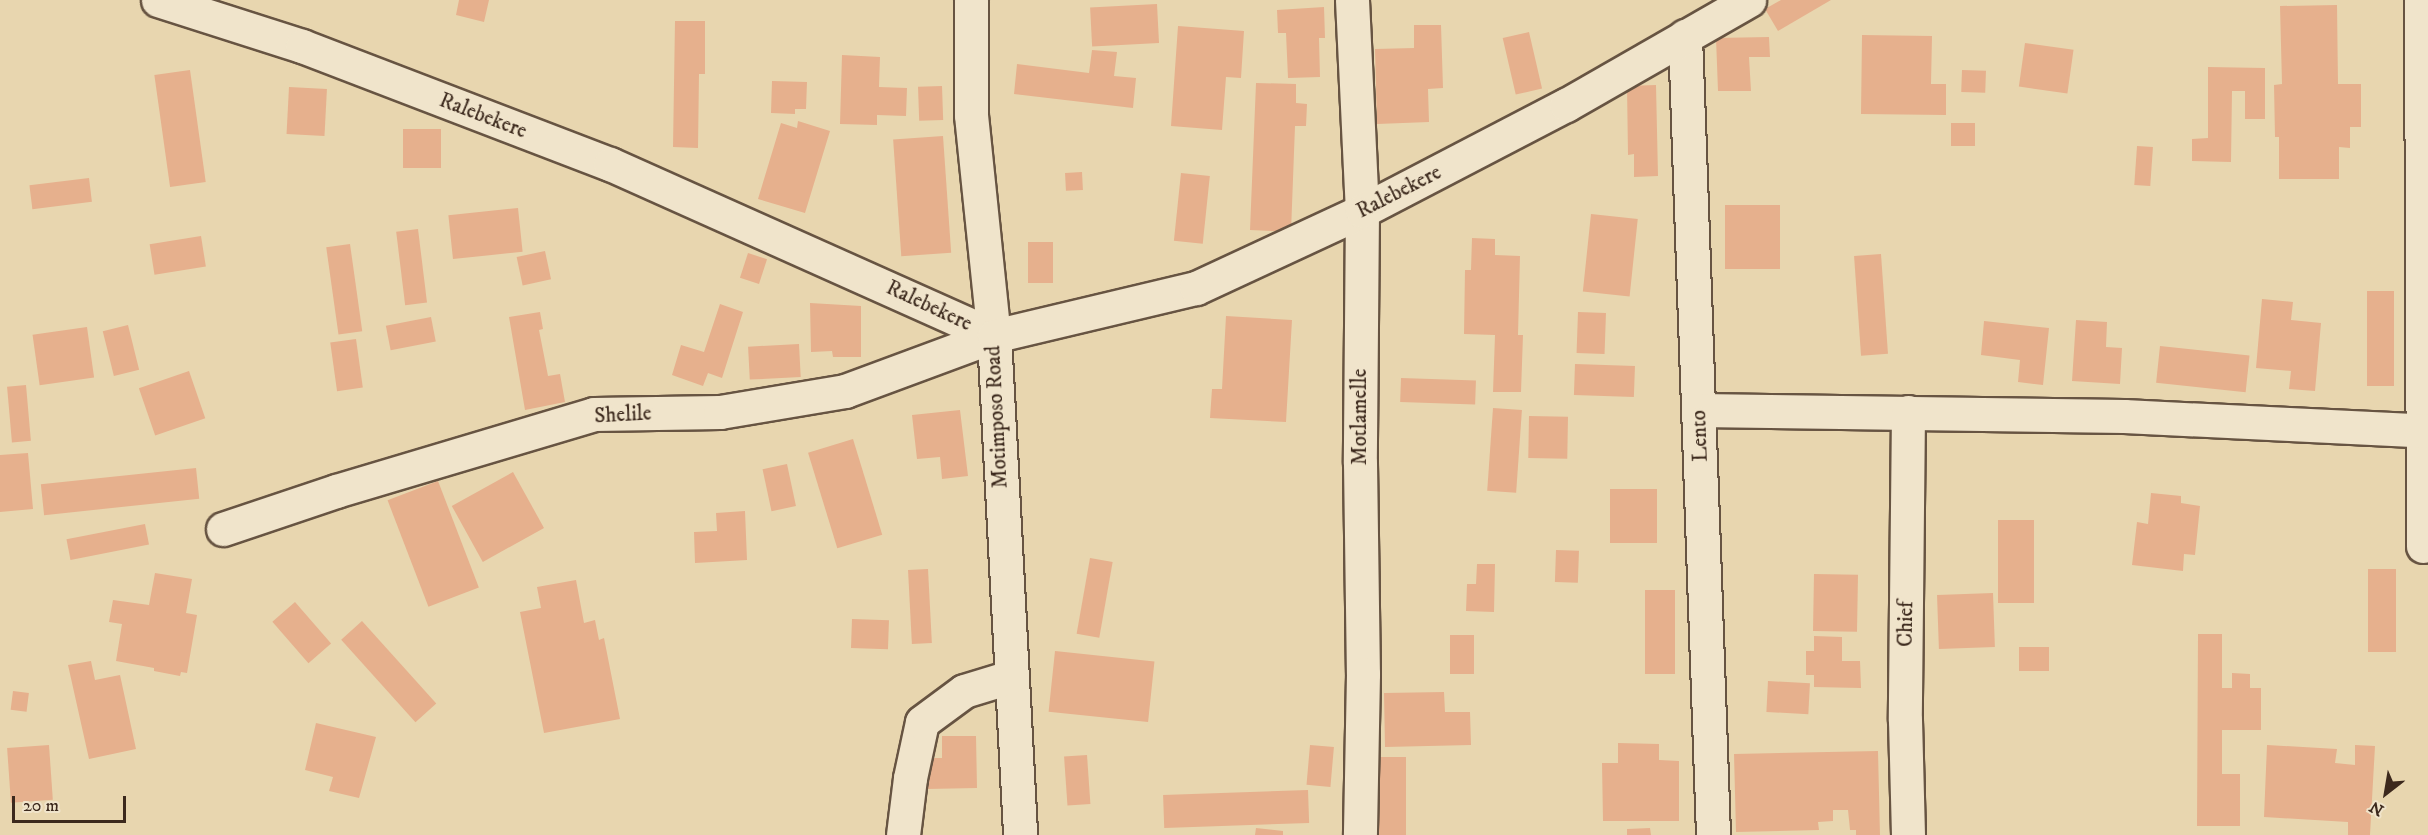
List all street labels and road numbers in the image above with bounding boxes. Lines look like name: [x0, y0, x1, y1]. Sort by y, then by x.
street label: Ralebekere: [436, 88, 530, 144]
street label: Ralebekere: [1352, 160, 1446, 224]
street label: Ralebekere: [882, 275, 976, 337]
street label: Motimposo Road: [981, 345, 1013, 489]
street label: Motlamelle: [1347, 369, 1373, 465]
street label: Shelile: [594, 401, 652, 429]
street label: Lento: [1687, 410, 1713, 462]
street label: Chief: [1893, 601, 1919, 647]

